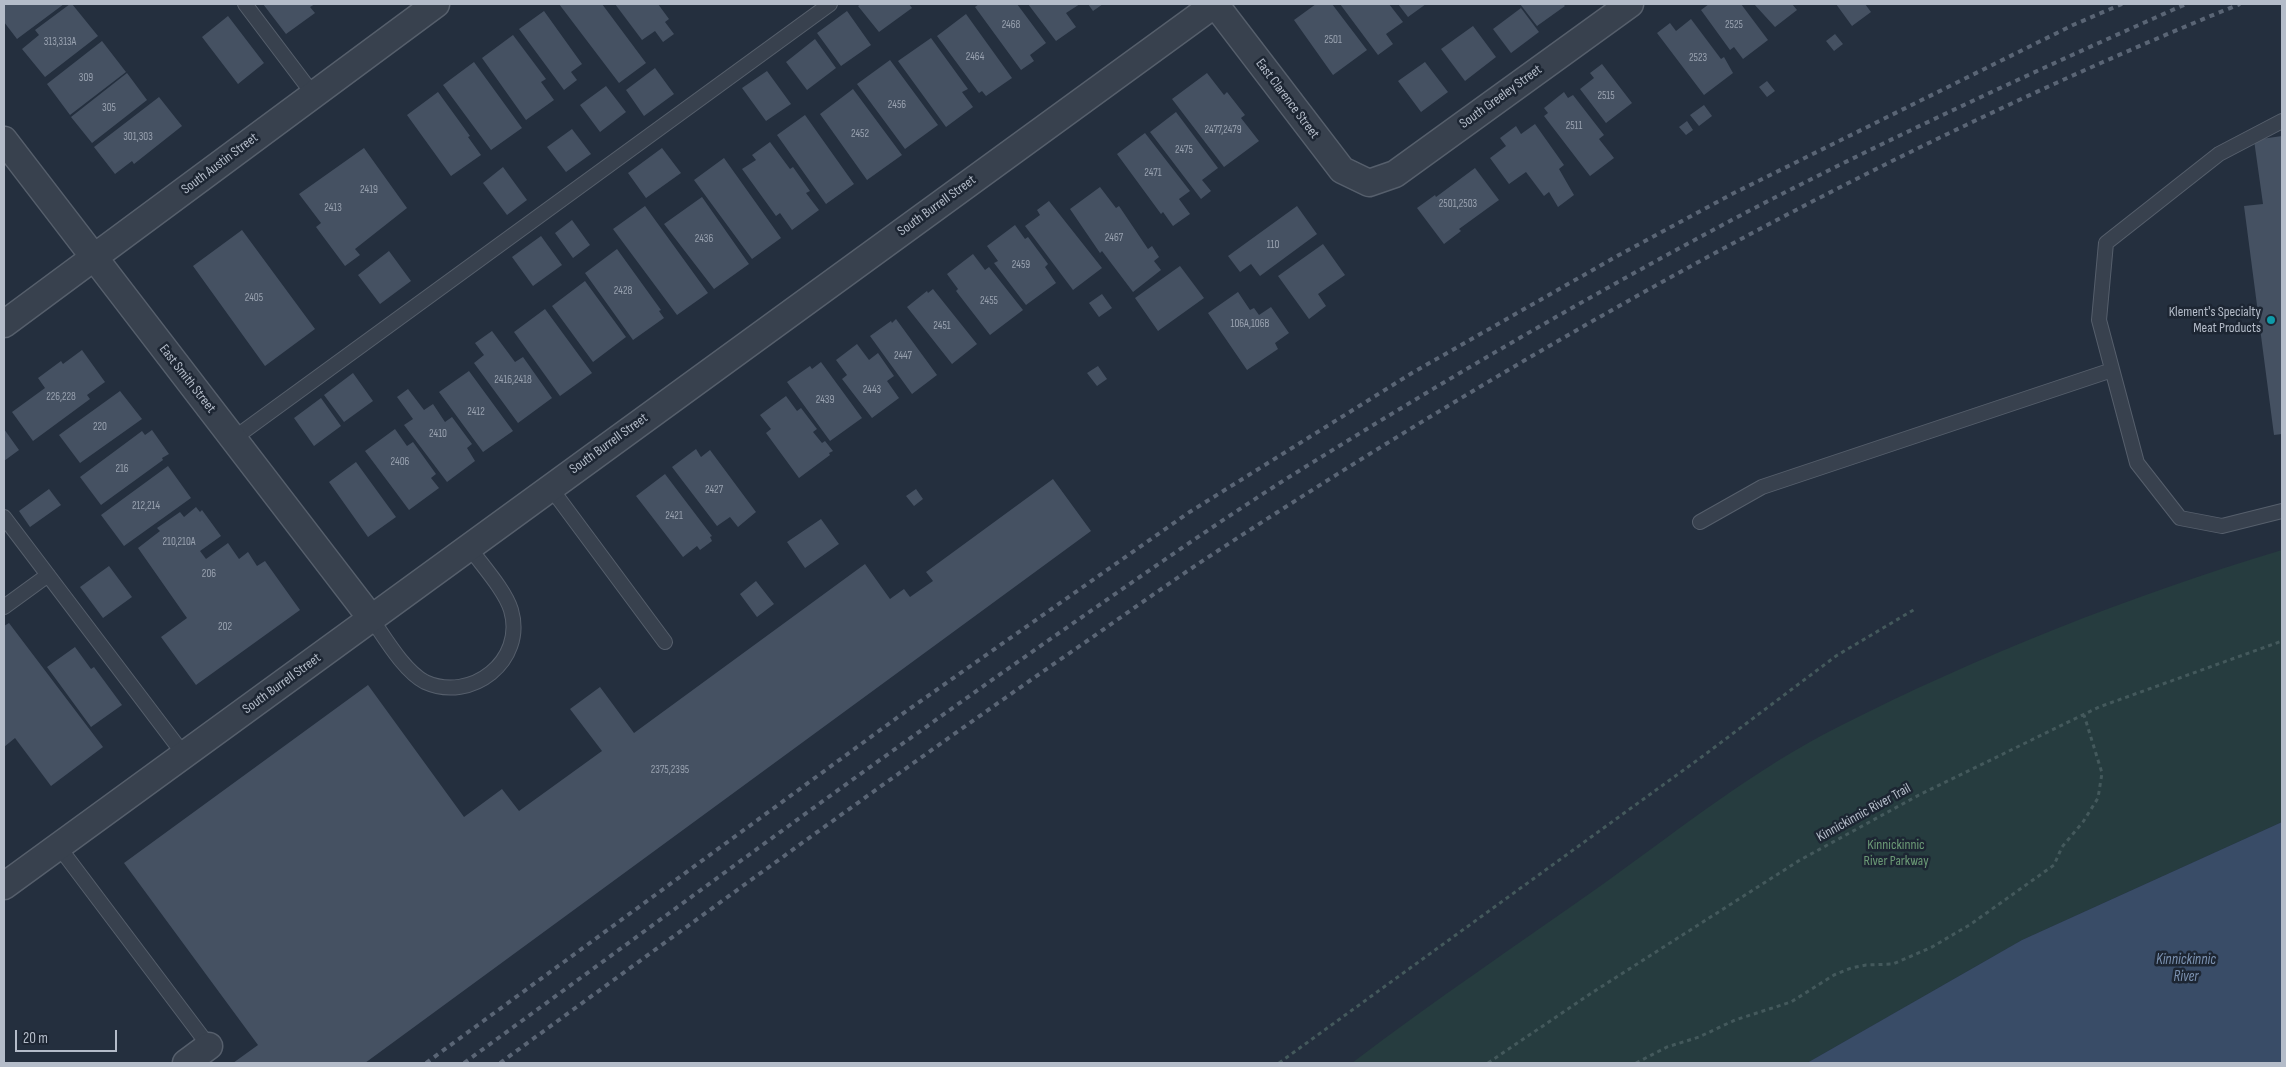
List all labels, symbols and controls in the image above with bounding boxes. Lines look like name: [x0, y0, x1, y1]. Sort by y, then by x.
house number: 2468: [1002, 18, 1020, 32]
house number: 2525: [1725, 18, 1743, 32]
house number: 2501: [1324, 33, 1342, 47]
house number: 313,313A: [44, 35, 76, 49]
house number: 2464: [966, 50, 984, 64]
house number: 2523: [1689, 51, 1707, 65]
street label: East Clarence Street: [1252, 56, 1322, 142]
street label: South Greeley Street: [1457, 62, 1545, 132]
house number: 309: [79, 71, 93, 85]
house number: 2515: [1597, 89, 1615, 103]
house number: 2456: [888, 98, 906, 112]
house number: 305: [102, 101, 116, 115]
house number: 2511: [1566, 119, 1582, 133]
house number: 2477,2479: [1204, 123, 1242, 137]
house number: 2452: [851, 127, 869, 141]
house number: 301,303: [123, 130, 153, 144]
street label: South Austin Street: [178, 130, 262, 198]
house number: 2475: [1175, 143, 1193, 157]
house number: 2471: [1144, 166, 1162, 180]
street label: South Burrell Street: [895, 172, 979, 240]
house number: 2419: [360, 183, 378, 197]
house number: 2501,2503: [1439, 197, 1477, 211]
house number: 2413: [324, 201, 342, 215]
house number: 2467: [1105, 231, 1123, 245]
house number: 2436: [695, 232, 713, 246]
house number: 110: [1267, 238, 1279, 252]
house number: 2459: [1012, 258, 1030, 272]
house number: 2428: [614, 284, 632, 298]
house number: 2405: [245, 291, 263, 305]
house number: 2455: [980, 294, 998, 308]
place label: Klement's Specialty Meat Products: [2169, 304, 2261, 336]
marker: Klement's Specialty Meat Products: [2265, 314, 2277, 326]
house number: 106A,106B: [1231, 317, 1269, 331]
house number: 2451: [933, 319, 951, 333]
street label: East Smith Street: [155, 341, 219, 417]
house number: 2447: [894, 349, 912, 363]
house number: 2416,2418: [494, 373, 532, 387]
house number: 2443: [863, 383, 881, 397]
house number: 226,228: [46, 390, 76, 404]
house number: 2439: [816, 393, 834, 407]
house number: 2412: [467, 405, 485, 419]
street label: South Burrell Street: [567, 410, 651, 478]
house number: 220: [93, 420, 107, 434]
house number: 2410: [429, 427, 447, 441]
house number: 2406: [391, 455, 409, 469]
house number: 216: [115, 462, 129, 476]
house number: 2427: [705, 483, 723, 497]
house number: 212,214: [132, 499, 160, 513]
house number: 2421: [665, 509, 683, 523]
house number: 210,210A: [163, 535, 195, 549]
house number: 206: [202, 567, 216, 581]
house number: 202: [218, 620, 232, 634]
street label: South Burrell Street: [240, 650, 324, 718]
house number: 2375,2395: [651, 763, 689, 777]
street label: Kinnickinnic River Trail: [1814, 780, 1914, 846]
park label: Kinnickinnic River Parkway: [1863, 837, 1929, 870]
water label: Kinnickinnic River: [2156, 951, 2216, 986]
scale bar: [18, 1020, 120, 1052]
text: 20 m: [23, 1029, 48, 1048]

